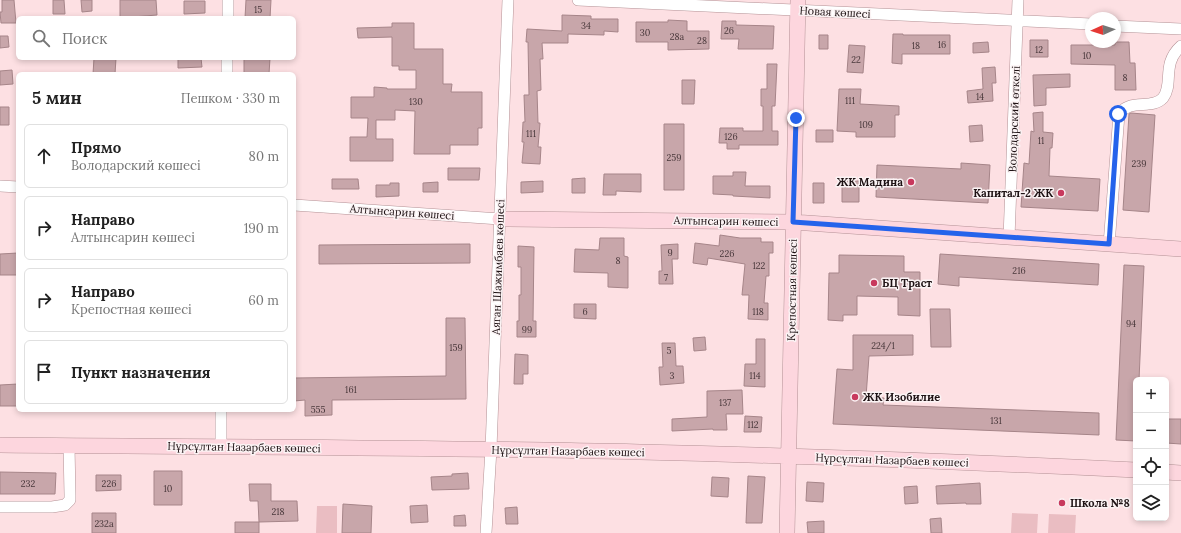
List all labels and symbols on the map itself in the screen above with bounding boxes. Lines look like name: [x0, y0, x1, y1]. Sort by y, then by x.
street label: Новая көшесі: [799, 3, 871, 21]
house number: 15: [254, 4, 262, 15]
north arrow: [1085, 12, 1121, 48]
house number: 34: [581, 20, 591, 31]
house number: 26: [724, 25, 734, 36]
house number: 30: [640, 27, 651, 38]
house number: 28а: [670, 31, 685, 42]
house number: 28: [697, 35, 707, 46]
house number: 16: [938, 39, 946, 50]
house number: 18: [912, 40, 920, 51]
house number: 12: [1035, 44, 1043, 55]
house number: 10: [1083, 50, 1092, 61]
house number: 22: [851, 54, 861, 65]
street label: Володарский өткелі: [1005, 65, 1023, 173]
house number: 8: [1122, 72, 1128, 83]
house number: 14: [976, 91, 984, 102]
house number: 111: [845, 95, 855, 106]
house number: 130: [409, 96, 423, 107]
route start: [1109, 105, 1127, 123]
route end: [787, 109, 805, 127]
house number: 109: [859, 119, 873, 130]
house number: 111: [526, 128, 536, 139]
house number: 126: [724, 131, 738, 142]
house number: 11: [1038, 135, 1044, 146]
house number: 259: [667, 152, 681, 163]
house number: 239: [1132, 158, 1146, 169]
place label: ЖК Мадина: [837, 175, 903, 189]
marker: ЖК Мадина: [906, 177, 916, 187]
place label: Капитал-2 ЖК: [973, 186, 1053, 200]
marker: Капитал-2 ЖК: [1056, 188, 1066, 198]
street label: Аяган Шажимбаев көшесі: [489, 199, 507, 336]
street label: Алтынсарин көшесі: [348, 201, 455, 223]
street label: Алтынсарин көшесі: [672, 213, 779, 229]
street label: Крепостная көшесі: [784, 239, 800, 341]
house number: 9: [667, 247, 673, 258]
house number: 226: [720, 248, 734, 259]
house number: 8: [615, 255, 621, 266]
house number: 122: [753, 260, 766, 271]
house number: 216: [1012, 265, 1026, 276]
house number: 7: [664, 272, 668, 283]
place label: БЦ Траст: [882, 276, 932, 290]
marker: БЦ Траст: [869, 278, 879, 288]
house number: 6: [582, 306, 588, 317]
house number: 118: [752, 306, 764, 317]
house number: 94: [1126, 318, 1136, 329]
house number: 99: [522, 324, 532, 335]
house number: 224/1: [871, 340, 895, 352]
house number: 159: [449, 342, 463, 353]
house number: 5: [667, 345, 672, 356]
house number: 3: [669, 370, 675, 381]
house number: 114: [749, 370, 761, 381]
house number: 161: [345, 384, 357, 395]
place label: ЖК Изобилие: [863, 390, 940, 404]
marker: ЖК Изобилие: [850, 392, 860, 402]
house number: 137: [719, 397, 731, 408]
house number: 555: [311, 404, 325, 415]
house number: 131: [990, 415, 1002, 426]
house number: 112: [747, 419, 759, 430]
street label: Нұрсұлтан Назарбаев көшесі: [167, 439, 321, 455]
street label: Нұрсұлтан Назарбаев көшесі: [491, 443, 645, 459]
street label: Нұрсұлтан Назарбаев көшесі: [815, 450, 969, 470]
house number: 232: [21, 478, 35, 489]
house number: 226: [102, 478, 116, 489]
house number: 10: [164, 483, 173, 494]
place label: Школа №8: [1070, 496, 1130, 510]
marker: Школа №8: [1057, 498, 1067, 508]
house number: 218: [271, 506, 285, 517]
house number: 232а: [94, 518, 114, 529]

